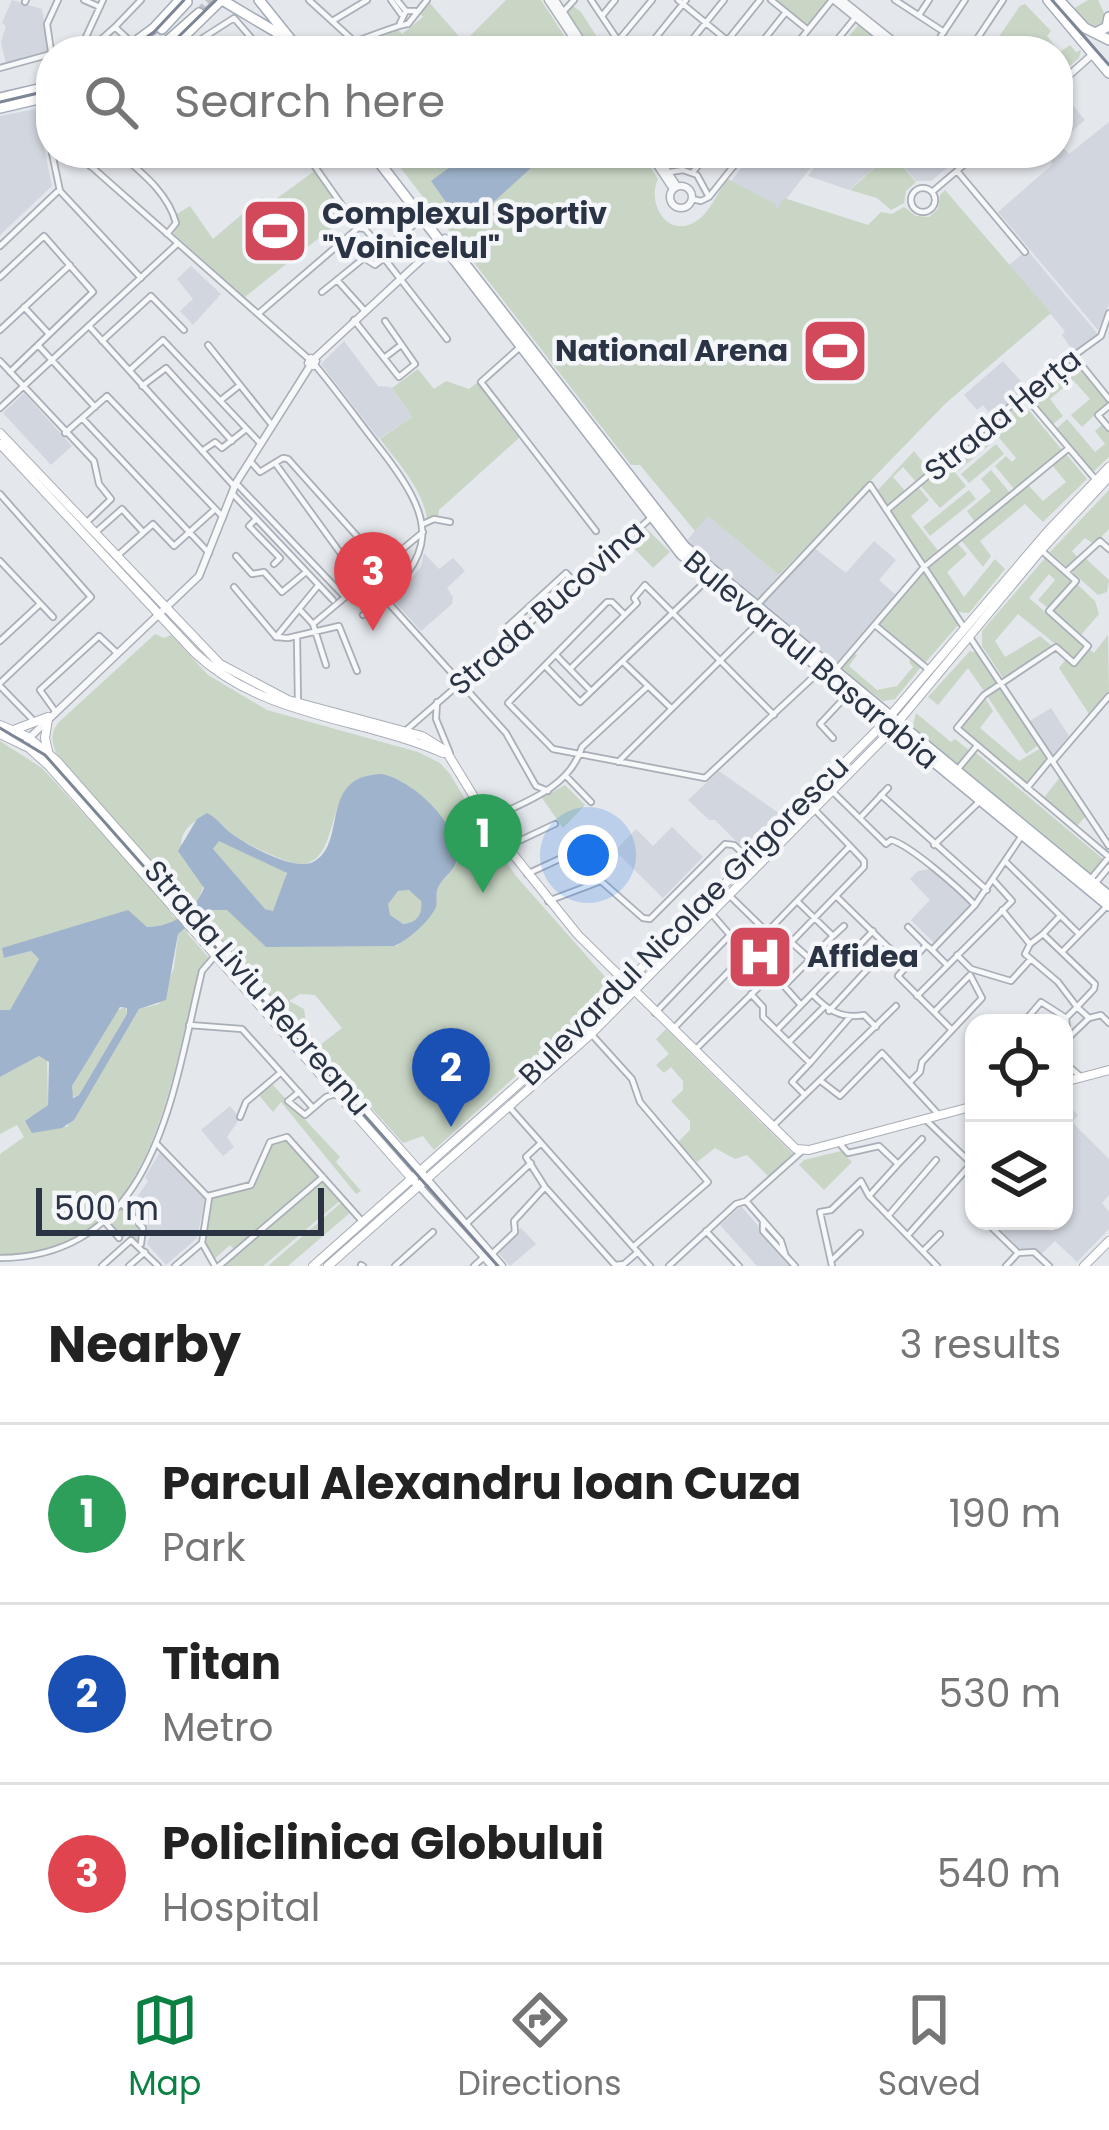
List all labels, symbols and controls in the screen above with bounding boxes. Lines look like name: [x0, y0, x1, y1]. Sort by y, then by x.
search box: [36, 36, 1073, 168]
icon: search: [78, 69, 144, 135]
text: Search here: [174, 70, 445, 133]
place label: Complexul Sportiv "Voinicelul": [322, 192, 607, 269]
sports icon: Complexul Sportiv "Voinicelul": [240, 196, 310, 266]
sports icon: National Arena: [800, 316, 870, 386]
place label: National Arena: [555, 329, 788, 372]
street label: Strada Herța: [915, 338, 1090, 491]
street label: Strada Bucovina: [439, 510, 654, 705]
pin: 3: [334, 532, 412, 631]
street label: Bulevardul Basarabia: [675, 540, 948, 779]
street label: Bulevardul Nicolae Grigorescu: [509, 746, 858, 1095]
pin: 1: [444, 794, 522, 893]
your location: [558, 825, 618, 885]
street label: Strada Liviu Rebreanu: [134, 851, 381, 1125]
hospital icon: Affidea: [725, 922, 795, 992]
place label: Affidea: [807, 935, 919, 978]
map controls: [965, 1014, 1073, 1230]
button: locate: [965, 1014, 1073, 1122]
pin: 2: [412, 1028, 490, 1127]
button: layers: [965, 1122, 1073, 1230]
scale bar: [36, 1182, 324, 1235]
text: 500 m: [54, 1185, 159, 1232]
text: Nearby: [48, 1308, 241, 1380]
text: 3 results: [899, 1317, 1061, 1372]
text: Parcul Alexandru Ioan Cuza: [162, 1452, 801, 1515]
text: 1: [80, 1486, 94, 1541]
text: 190 m: [949, 1486, 1061, 1541]
text: Park: [162, 1520, 246, 1575]
text: Titan: [162, 1632, 281, 1695]
text: 2: [76, 1666, 98, 1721]
text: 530 m: [938, 1666, 1061, 1721]
text: Metro: [162, 1700, 273, 1755]
text: Policlinica Globului: [162, 1812, 604, 1875]
text: 3: [75, 1846, 99, 1901]
text: 540 m: [937, 1846, 1061, 1901]
text: Hospital: [162, 1880, 320, 1935]
tab: Map: [128, 1987, 201, 2109]
tab: Directions: [458, 1987, 621, 2109]
tab: Saved: [878, 1987, 981, 2109]

